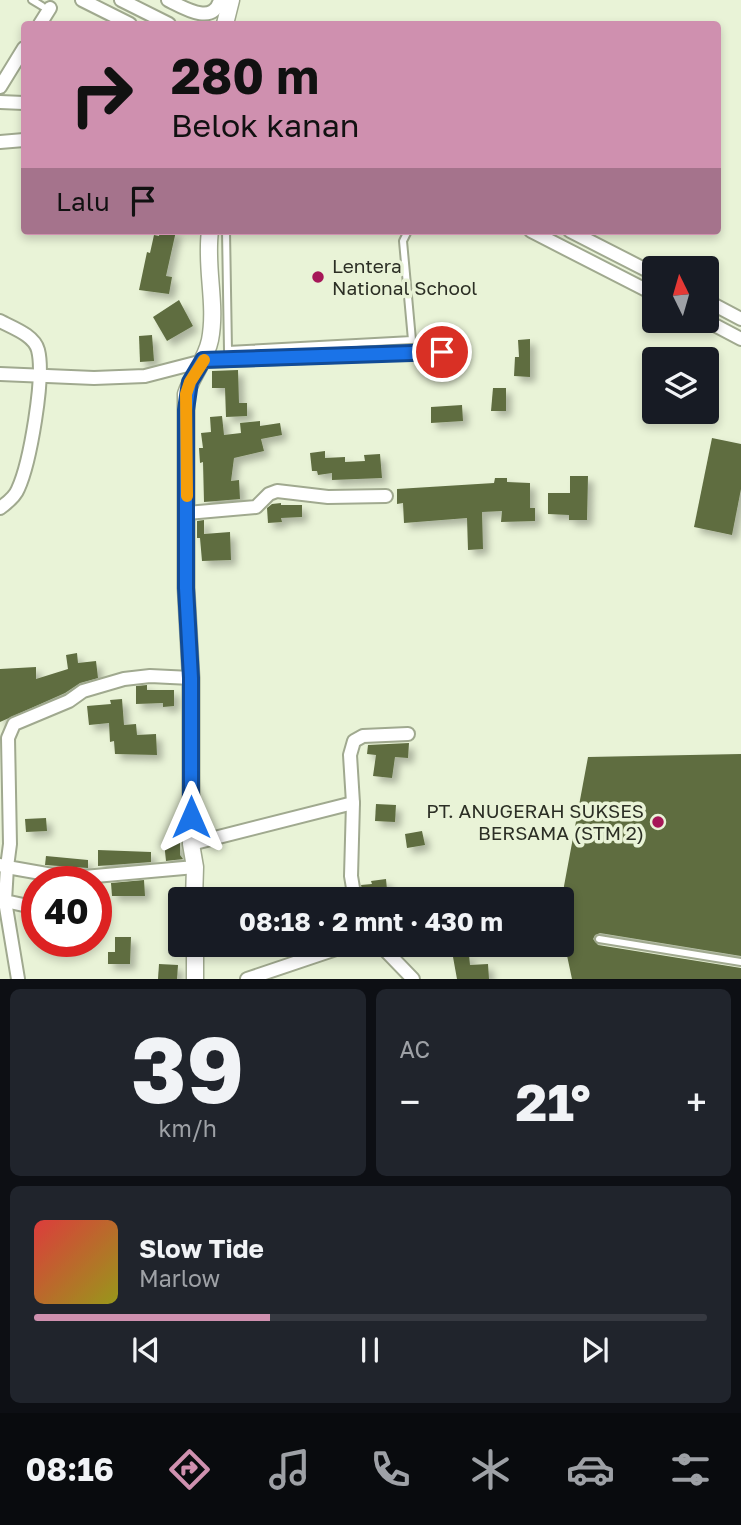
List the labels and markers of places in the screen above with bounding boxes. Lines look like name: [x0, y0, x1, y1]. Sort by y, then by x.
place label: Lentera National School: [332, 254, 477, 299]
marker: Lentera National School: [310, 269, 326, 285]
pin: [412, 322, 472, 382]
place label: PT. ANUGERAH SUKSES BERSAMA (STM 2): [426, 799, 644, 844]
marker: PT. ANUGERAH SUKSES BERSAMA (STM 2): [650, 814, 666, 830]

